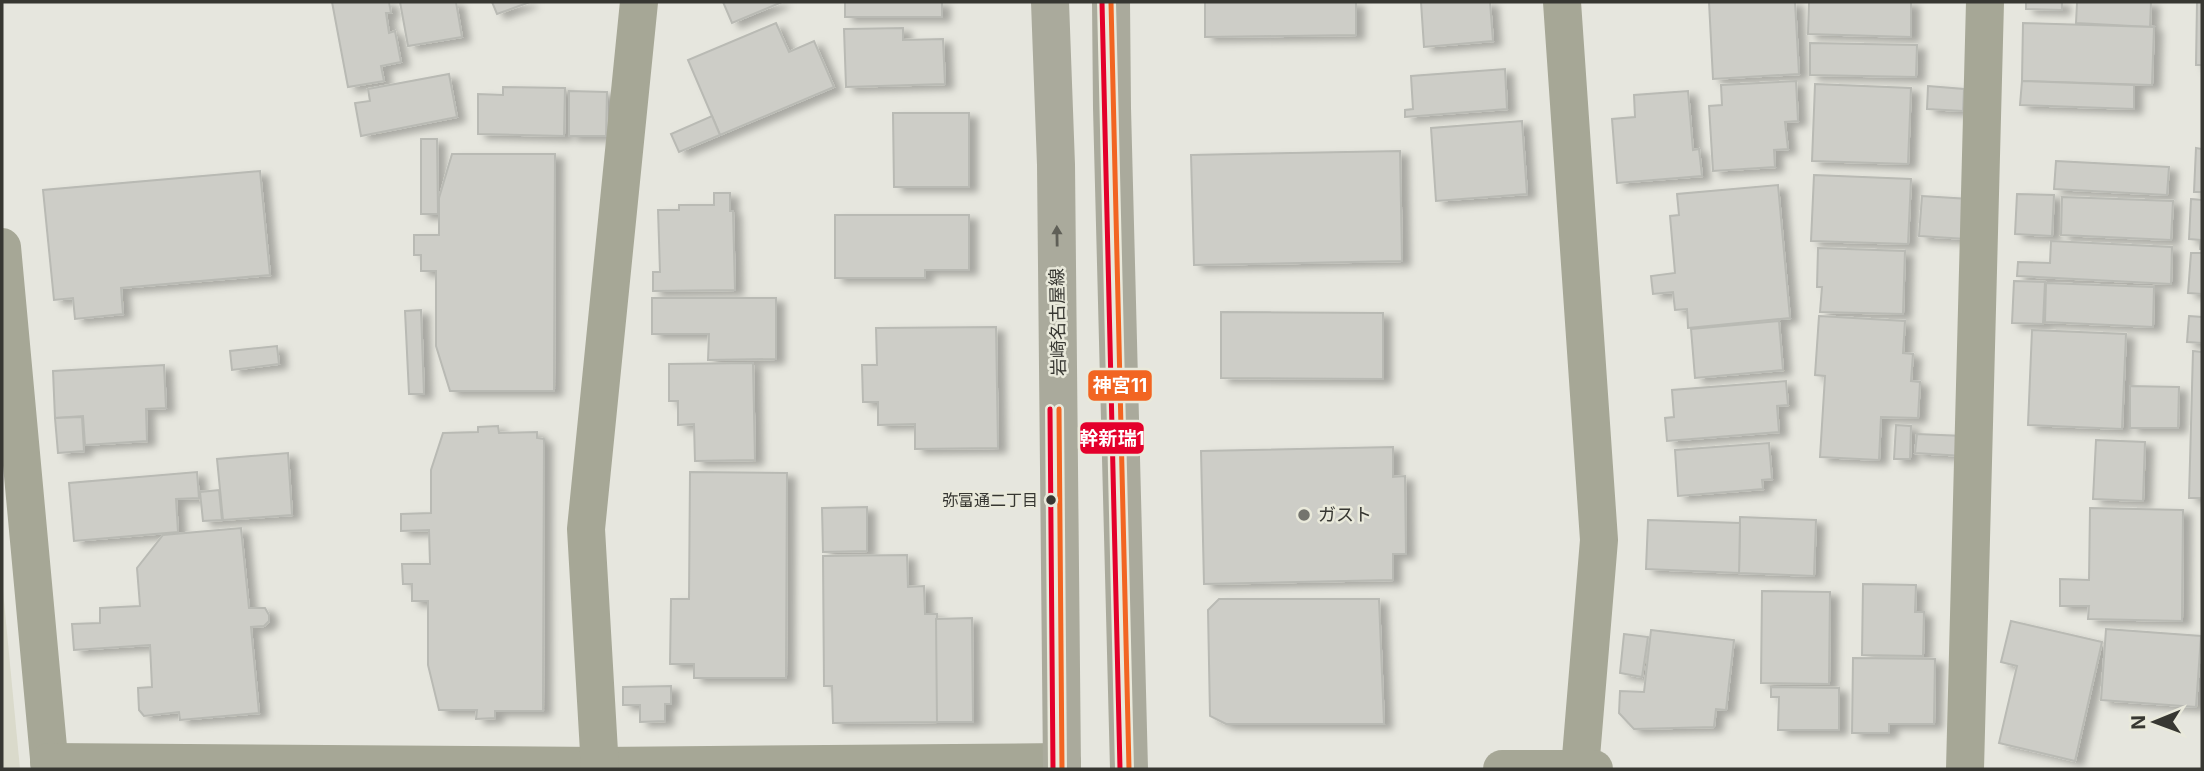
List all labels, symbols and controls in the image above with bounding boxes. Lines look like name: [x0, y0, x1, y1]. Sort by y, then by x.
one-way arrow: [1051, 224, 1063, 246]
street label: 岩崎名古屋線: [1046, 268, 1069, 376]
line badge: 神宮11: [1087, 369, 1153, 402]
text: 神宮11: [1093, 374, 1147, 397]
line badge: 幹新瑞1: [1079, 421, 1145, 455]
text: 幹新瑞1: [1079, 427, 1145, 450]
place label: 弥富通二丁目: [942, 490, 1038, 510]
marker: 弥富通二丁目: [1044, 493, 1058, 507]
place label: ガスト: [1318, 504, 1372, 525]
marker: ガスト: [1296, 507, 1312, 523]
north arrow: [2120, 687, 2190, 757]
text: N: [2127, 715, 2150, 730]

